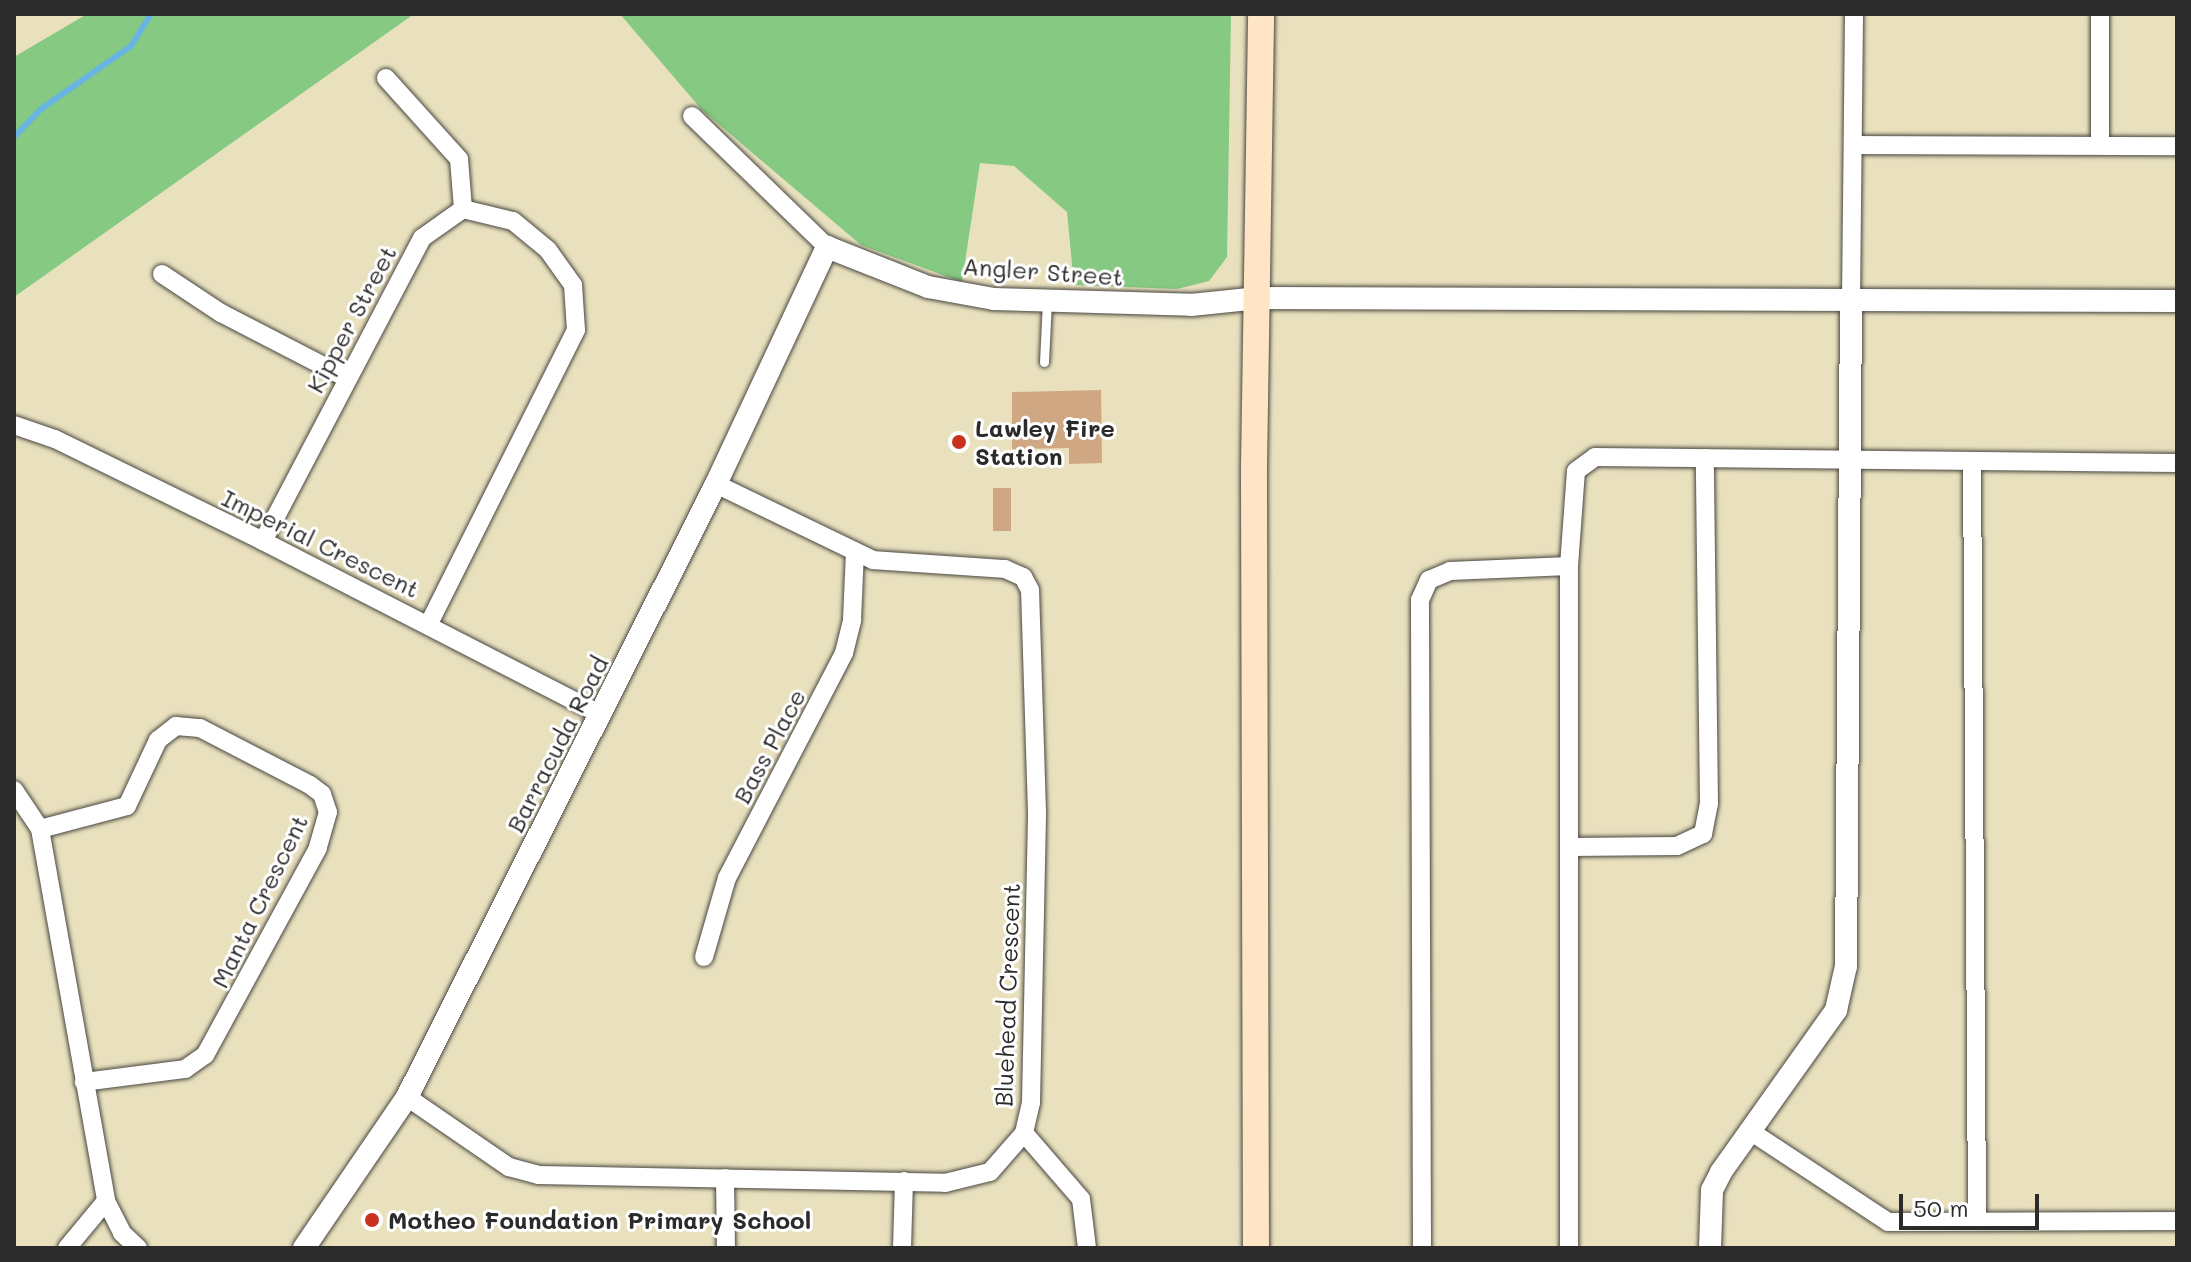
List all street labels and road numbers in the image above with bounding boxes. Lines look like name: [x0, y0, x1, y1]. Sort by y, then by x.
street label: Kipper Street: [300, 240, 402, 398]
street label: Angler Street: [962, 251, 1124, 291]
street label: Imperial Crescent: [218, 483, 424, 603]
street label: Barracuda Road: [500, 651, 614, 837]
street label: Bass Place: [727, 684, 811, 808]
street label: Manta Crescent: [205, 810, 313, 992]
street label: Bluehead Crescent: [989, 883, 1025, 1107]

